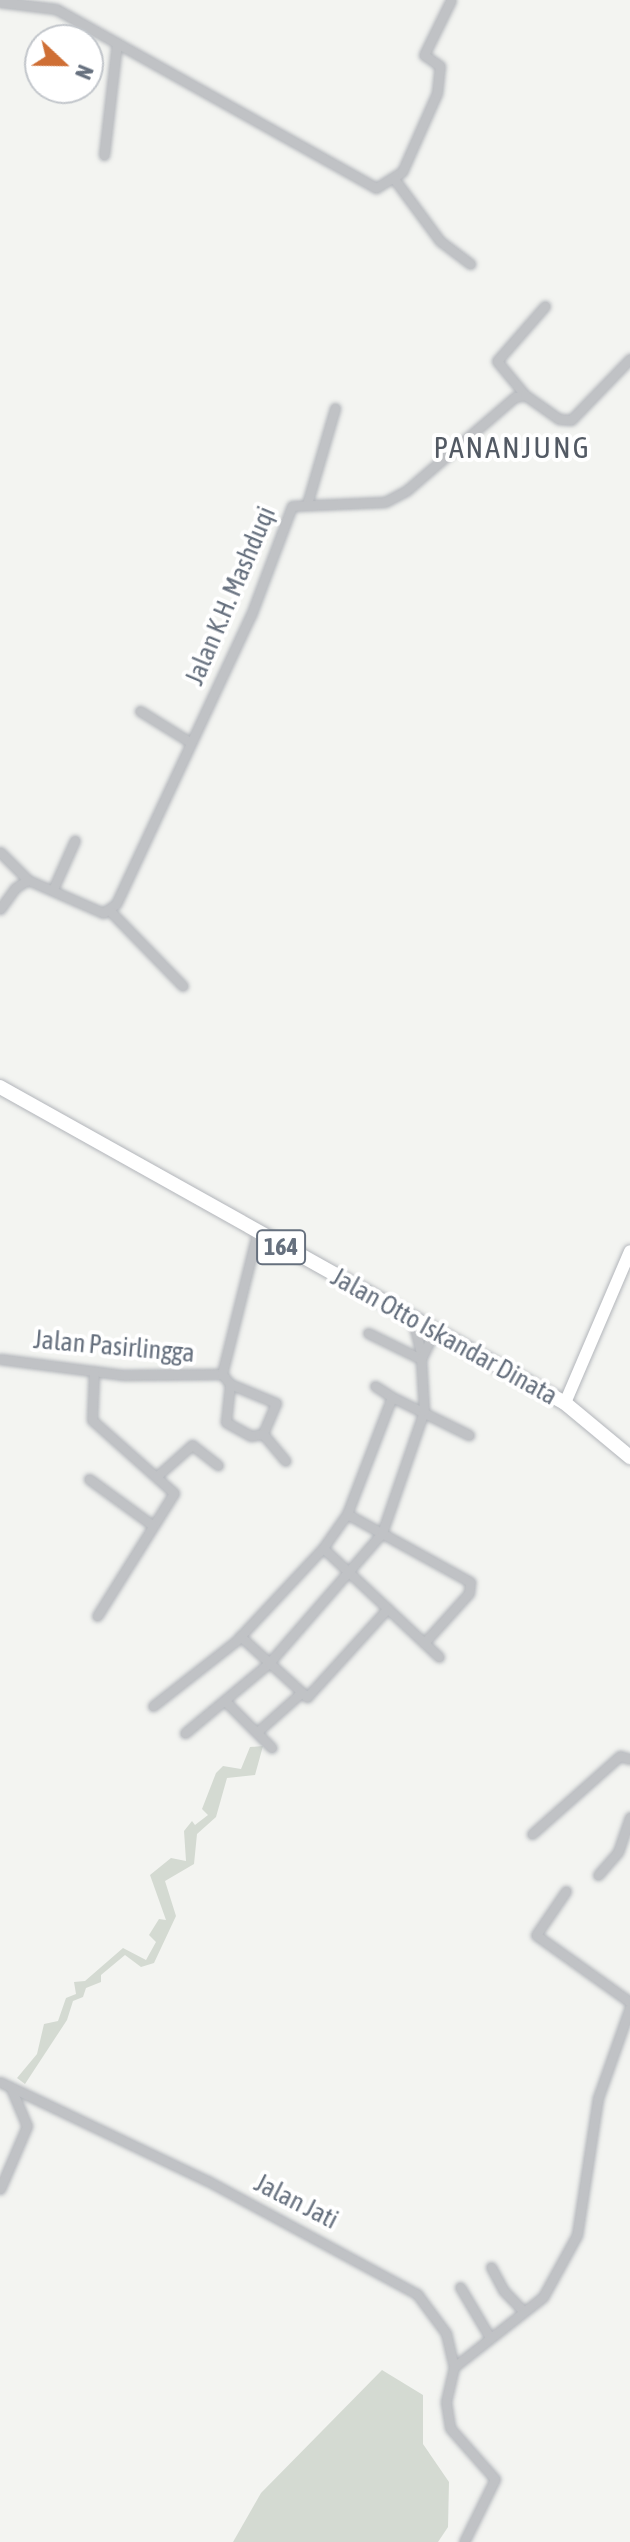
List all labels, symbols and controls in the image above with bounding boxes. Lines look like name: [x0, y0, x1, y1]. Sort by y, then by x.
north arrow: [24, 24, 104, 104]
text: N: [70, 61, 99, 83]
district label: PANANJUNG: [433, 429, 591, 465]
street label: Jalan K.H. Mashduqi: [179, 502, 283, 690]
road number: 164: [255, 1227, 307, 1267]
street label: Jalan Otto Iskandar Dinata: [326, 1262, 562, 1412]
street label: Jalan Pasirlingga: [32, 1324, 196, 1370]
street label: Jalan Jati: [249, 2168, 343, 2236]

